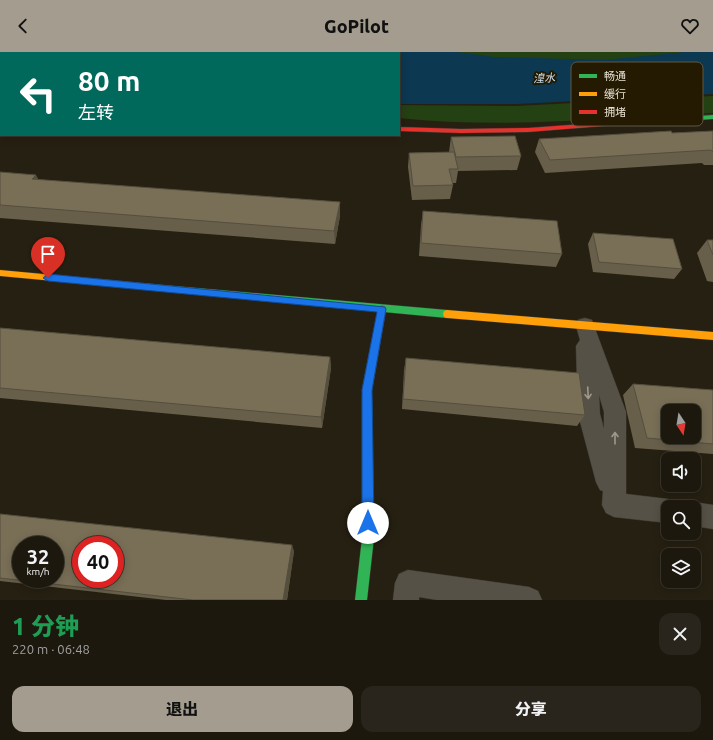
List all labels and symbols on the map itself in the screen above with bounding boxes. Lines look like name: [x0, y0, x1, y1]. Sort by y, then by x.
legend: [571, 62, 703, 126]
text: 畅通: [604, 70, 626, 82]
water label: 湟水: [533, 71, 556, 85]
text: 缓行: [604, 88, 626, 100]
text: 拥堵: [604, 106, 626, 118]
pin: [31, 237, 65, 278]
one-way arrow: [584, 386, 591, 399]
north arrow: [661, 404, 701, 444]
one-way arrow: [611, 432, 619, 445]
position arrow: [347, 502, 389, 544]
speed limit sign: 40: [72, 536, 124, 588]

